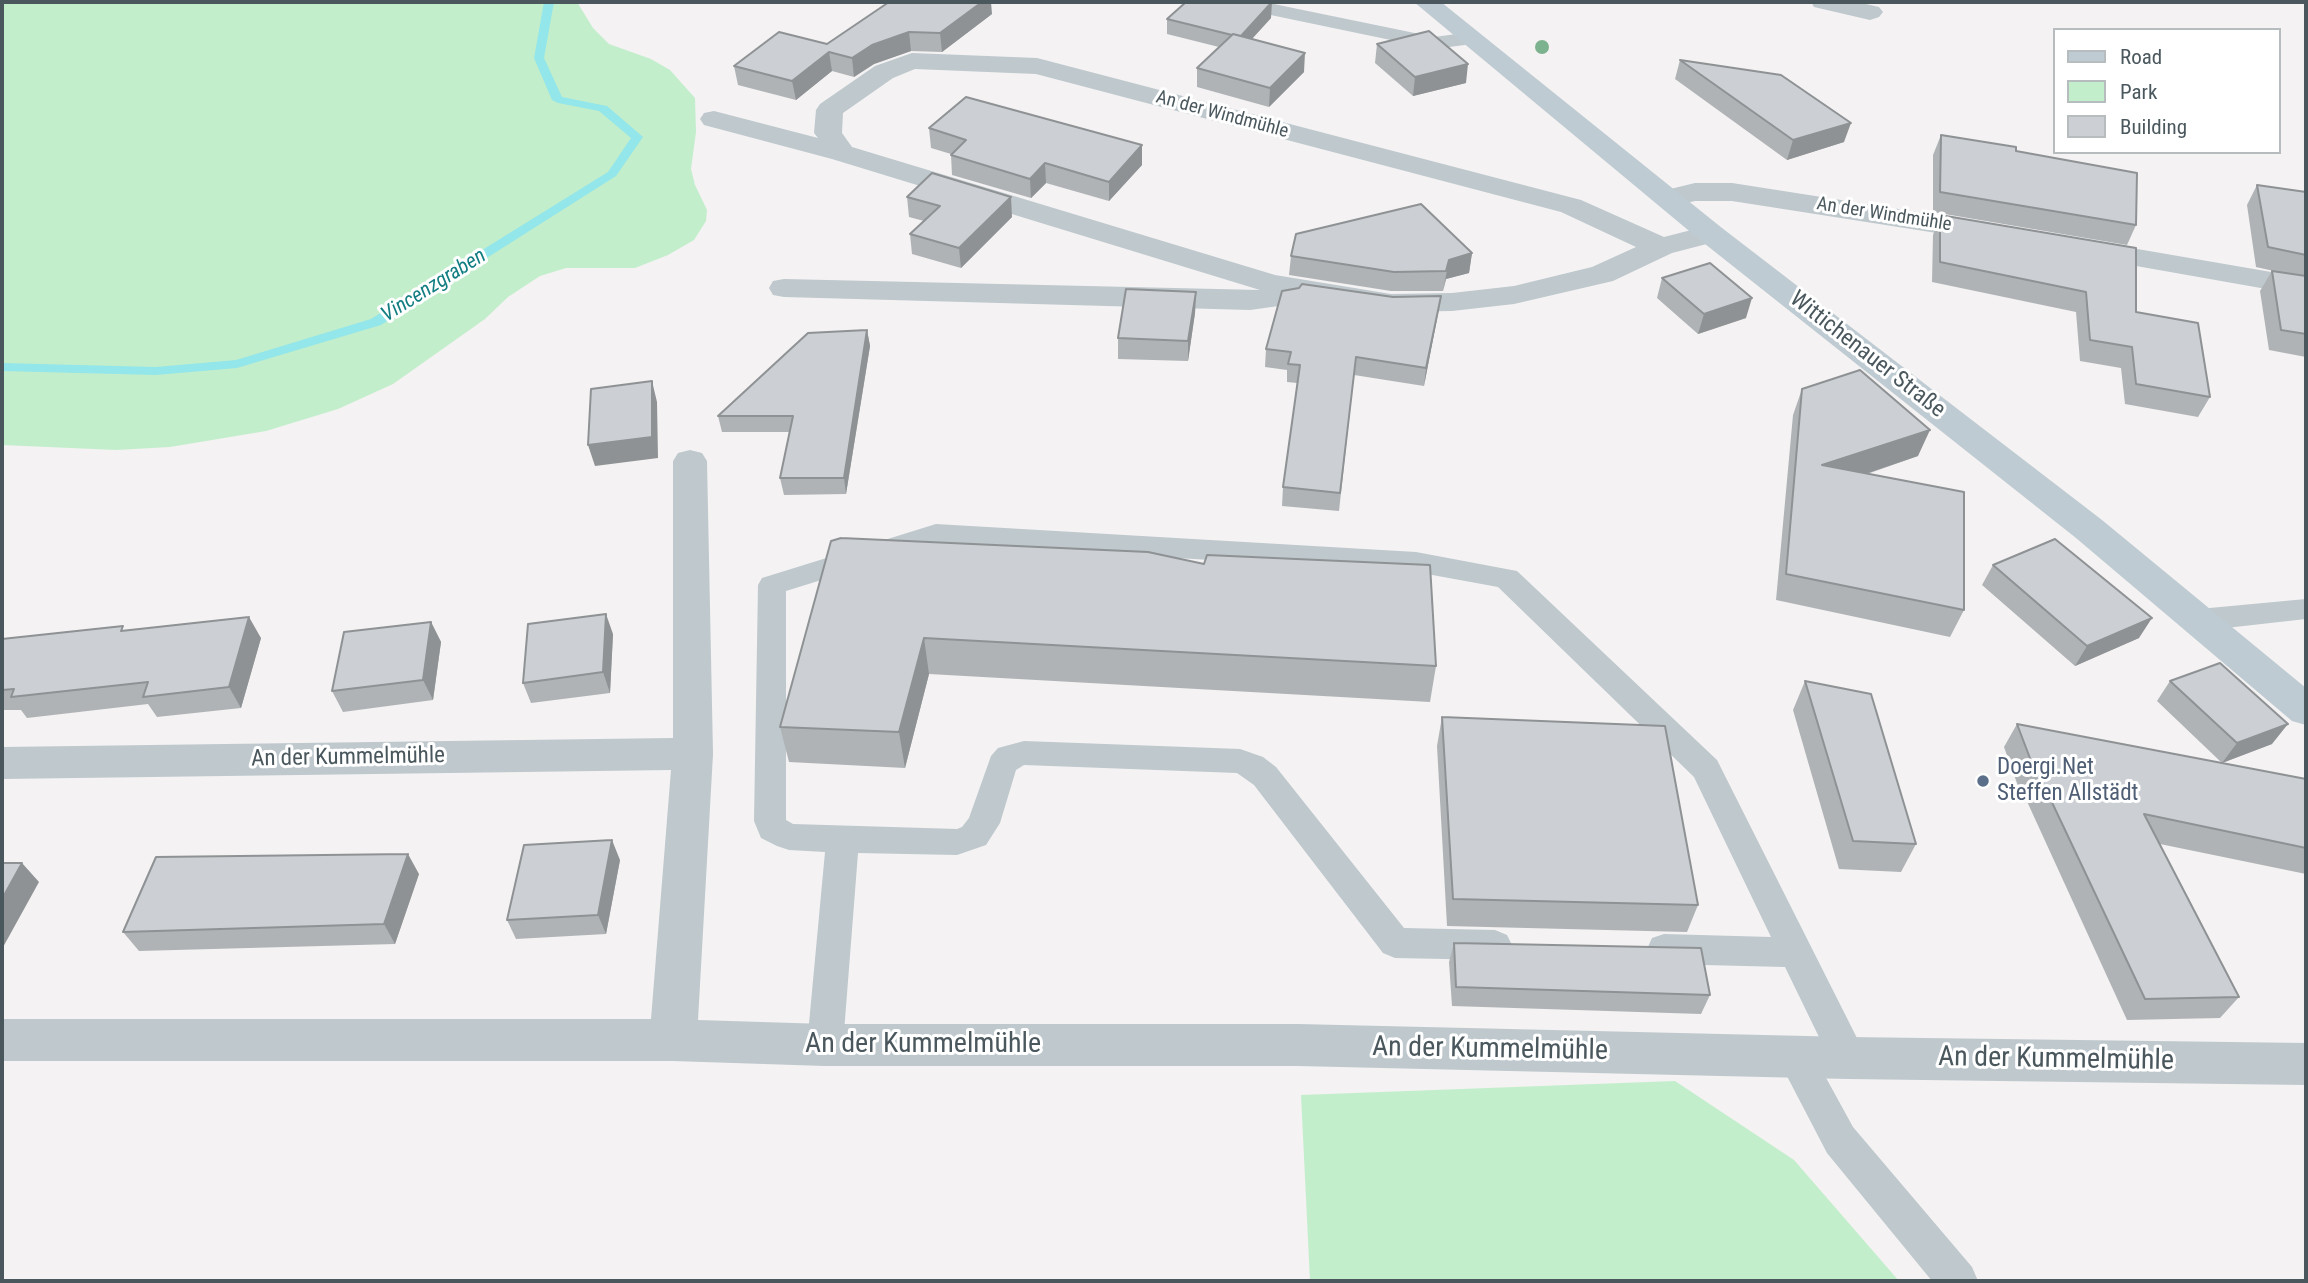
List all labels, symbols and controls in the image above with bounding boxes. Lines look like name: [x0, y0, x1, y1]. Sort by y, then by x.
legend: [2052, 28, 2280, 154]
text: Road: [2120, 45, 2162, 69]
text: Park: [2120, 80, 2157, 104]
street label: An der Windmühle: [1153, 86, 1291, 144]
text: Building: [2120, 115, 2187, 139]
street label: An der Windmühle: [1815, 193, 1953, 237]
water label: Vincenzgraben: [377, 244, 491, 328]
street label: Wittichenauer Straße: [1784, 286, 1950, 424]
street label: An der Kummelmühle: [251, 743, 445, 773]
place label: Doergi.Net Steffen Allstädt: [1997, 754, 2138, 808]
marker: Doergi.Net Steffen Allstädt: [1975, 773, 1991, 789]
street label: An der Kummelmühle: [805, 1028, 1041, 1062]
street label: An der Kummelmühle: [1372, 1031, 1608, 1069]
street label: An der Kummelmühle: [1938, 1041, 2174, 1079]

